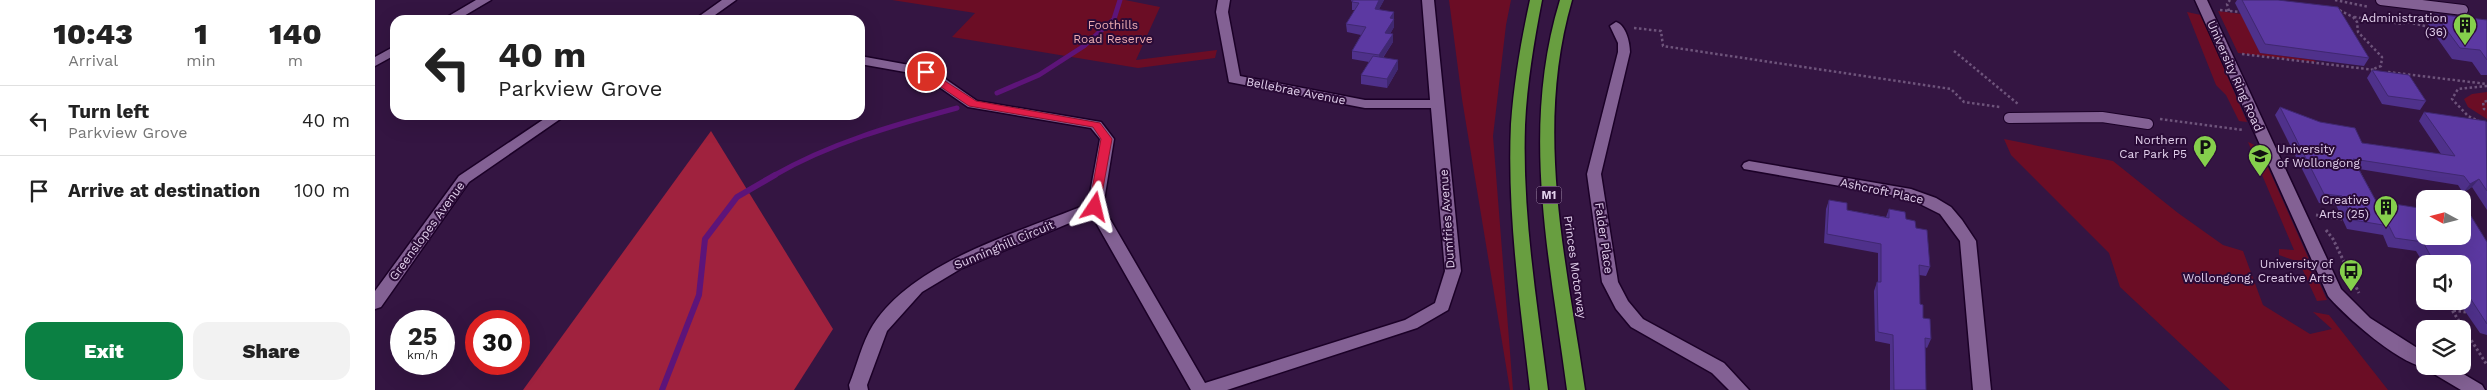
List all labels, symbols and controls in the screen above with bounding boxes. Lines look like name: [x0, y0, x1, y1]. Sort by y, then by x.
place label: Administration (36): [2361, 11, 2447, 39]
building icon: Administration (36): [2452, 12, 2478, 46]
text: 10:43: [53, 16, 133, 51]
text: 1: [194, 16, 208, 51]
text: 140: [269, 16, 322, 51]
park label: Foothills Road Reserve: [1073, 18, 1153, 46]
street label: University Ring Road: [2204, 18, 2266, 134]
text: 40 m: [498, 34, 586, 76]
icon: left: [415, 35, 480, 100]
text: Arrival: [68, 51, 118, 70]
text: min: [186, 51, 216, 70]
text: m: [288, 51, 303, 70]
pin: [905, 51, 947, 93]
icon: arrive: [912, 58, 940, 86]
street label: Bellebrae Avenue: [1245, 74, 1347, 108]
text: Parkview Grove: [498, 76, 662, 101]
text: Turn left: [68, 100, 149, 123]
icon: left: [25, 107, 53, 135]
text: 40 m: [302, 109, 350, 132]
text: Parkview Grove: [68, 123, 188, 142]
place label: Northern Car Park P5: [2119, 133, 2187, 161]
parking icon: Northern Car Park P5: [2192, 134, 2218, 168]
place label: University of Wollongong: [2277, 142, 2360, 170]
school or university icon: University of Wollongong: [2247, 143, 2273, 177]
street label: Dumfries Avenue: [1437, 169, 1457, 269]
street label: Ashcroft Place: [1839, 175, 1925, 207]
icon: arrive: [25, 177, 53, 205]
text: Arrive at destination: [68, 179, 260, 202]
text: 100 m: [294, 179, 350, 202]
street label: Greenslopes Avenue: [386, 179, 468, 283]
position arrow: [1068, 180, 1120, 232]
road number: M1: [1537, 186, 1561, 204]
north arrow: [2416, 190, 2471, 245]
map controls: [2416, 190, 2471, 375]
place label: Creative Arts (25): [2319, 193, 2369, 221]
building icon: Creative Arts (25): [2373, 194, 2399, 228]
street label: Falder Place: [1592, 201, 1616, 275]
street label: Princes Motorway: [1561, 215, 1589, 320]
street label: Sunninghill Circuit: [952, 218, 1056, 272]
button: sound: [2416, 255, 2471, 310]
place label: University of Wollongong, Creative Arts: [2183, 257, 2333, 285]
bus stop icon: University of Wollongong, Creative Arts: [2338, 258, 2364, 292]
speed limit sign: 30: [465, 310, 530, 375]
button: layers: [2416, 320, 2471, 375]
button: Exit: [25, 322, 183, 380]
button: Share: [193, 322, 350, 380]
text: 25: [408, 322, 437, 351]
text: km/h: [407, 348, 438, 362]

